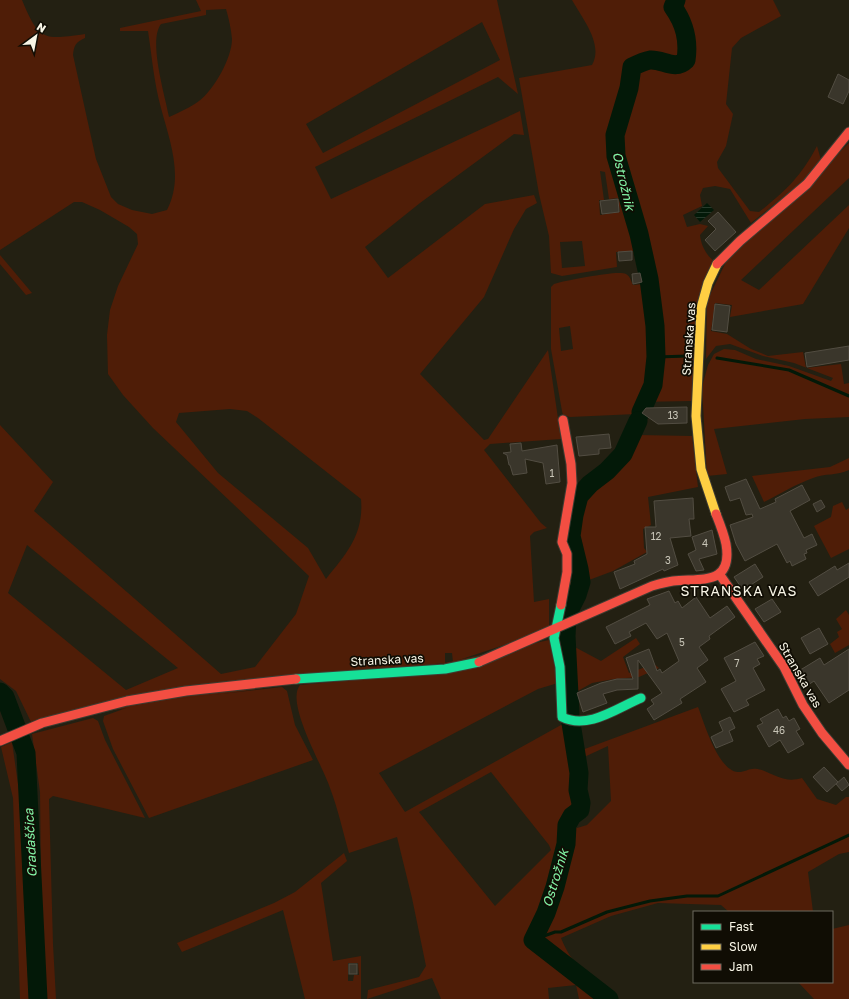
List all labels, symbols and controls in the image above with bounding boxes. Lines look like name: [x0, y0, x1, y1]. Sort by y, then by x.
north arrow: [16, 16, 56, 56]
text: N: [35, 19, 49, 35]
water label: Ostrožnik: [609, 150, 639, 214]
street label: Stranska vas: [678, 302, 699, 376]
house number: 13: [668, 409, 678, 421]
house number: 1: [550, 467, 555, 479]
house number: 12: [651, 530, 662, 542]
house number: 4: [702, 537, 708, 549]
house number: 3: [665, 554, 671, 566]
district label: STRANSKA VAS: [680, 582, 798, 599]
house number: 5: [679, 636, 685, 648]
street label: Stranska vas: [776, 639, 825, 710]
street label: Stranska vas: [350, 650, 424, 669]
house number: 7: [734, 657, 740, 669]
house number: 46: [773, 724, 785, 736]
water label: Gradaščica: [20, 808, 40, 878]
water label: Ostrožnik: [539, 845, 572, 909]
legend: [693, 911, 833, 983]
text: Fast: [729, 919, 754, 934]
text: Slow: [729, 939, 757, 954]
text: Jam: [729, 959, 753, 974]

